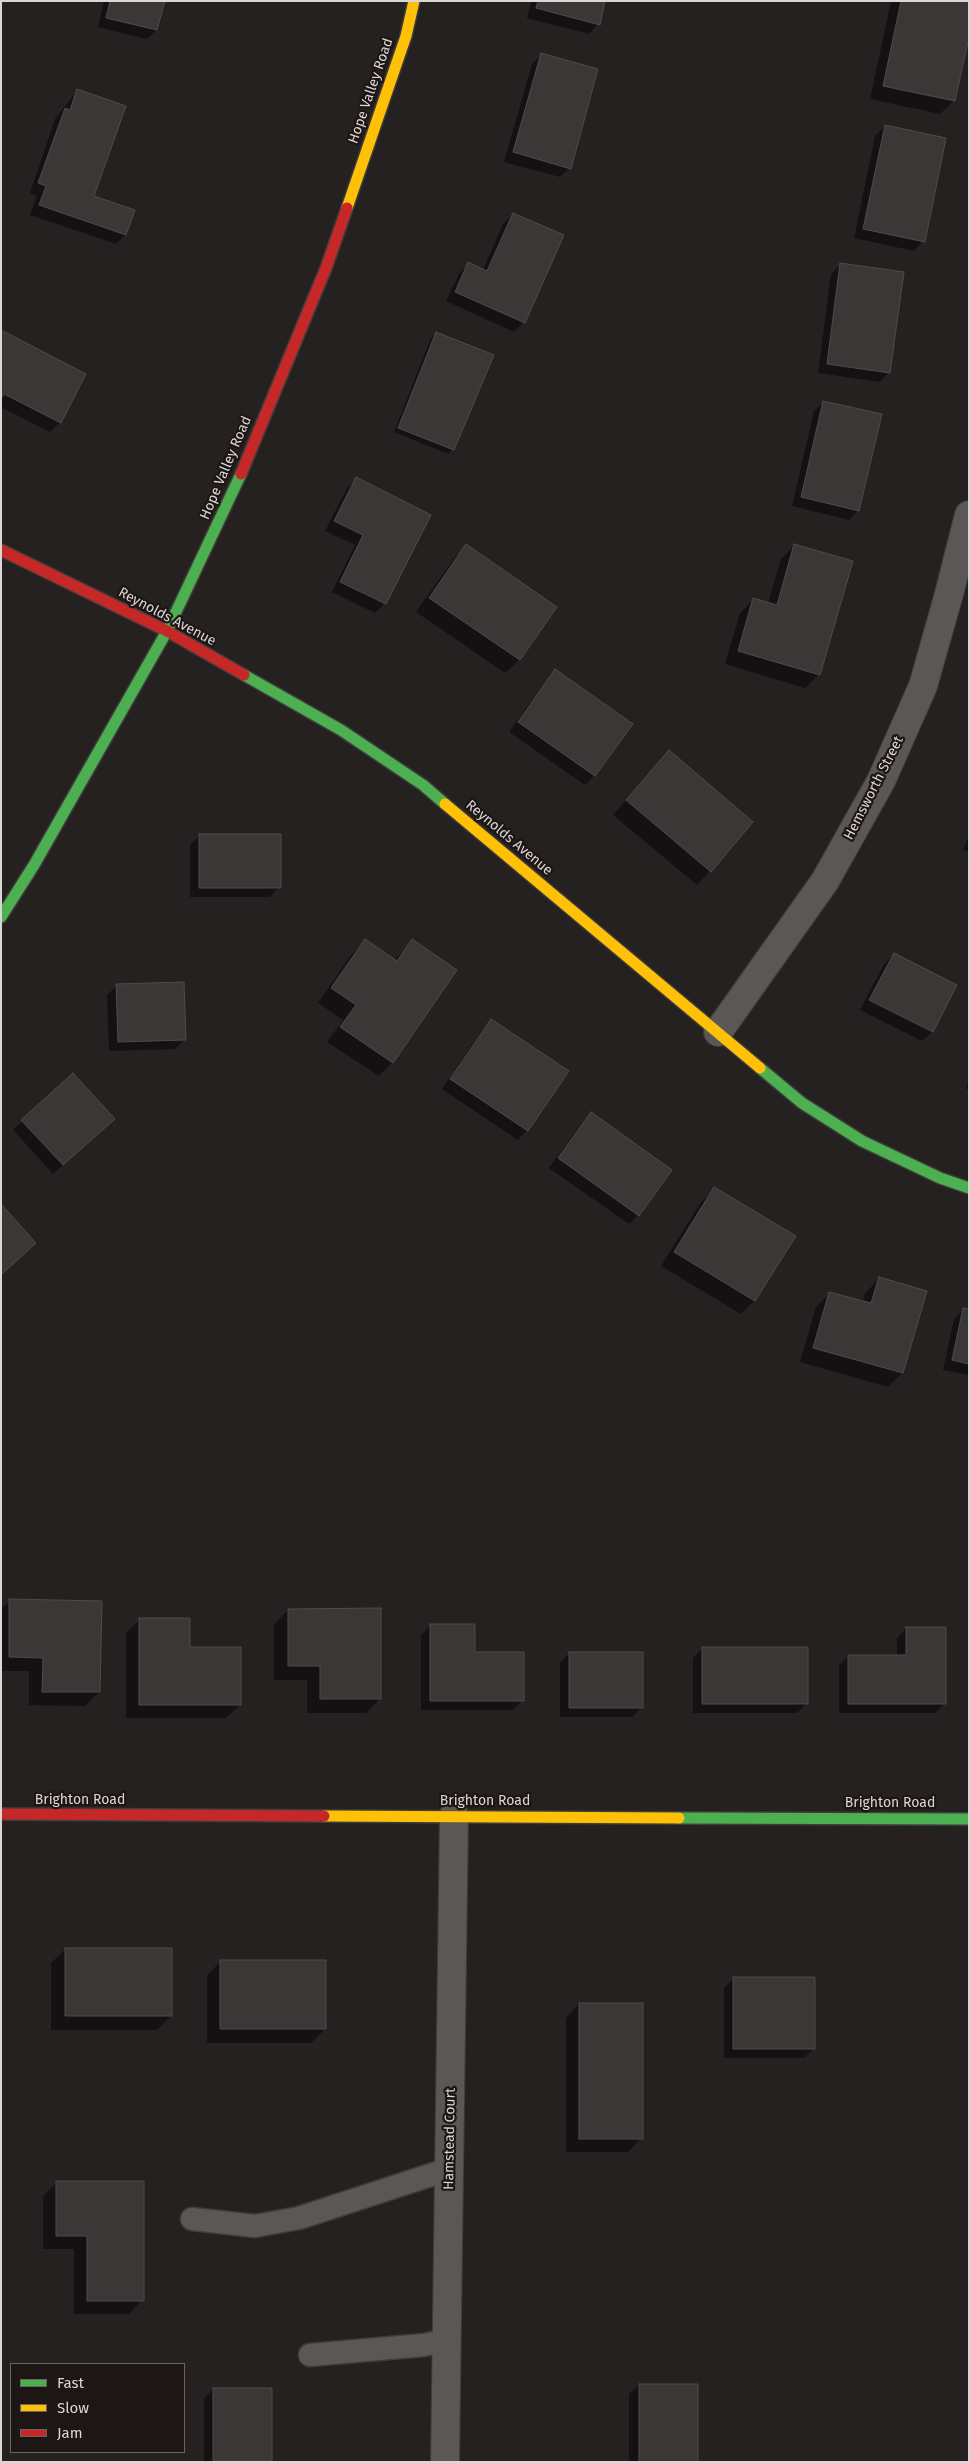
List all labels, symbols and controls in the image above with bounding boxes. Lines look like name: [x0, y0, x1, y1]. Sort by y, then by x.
street label: Hope Valley Road: [345, 36, 397, 146]
street label: Hope Valley Road: [197, 414, 255, 522]
street label: Reynolds Avenue: [115, 584, 219, 650]
street label: Hemsworth Street: [841, 733, 907, 843]
street label: Reynolds Avenue: [462, 797, 556, 879]
street label: Brighton Road: [35, 1792, 125, 1808]
street label: Brighton Road: [440, 1793, 530, 1809]
street label: Brighton Road: [845, 1795, 935, 1811]
street label: Hamstead Court: [441, 2088, 459, 2190]
legend: [10, 2363, 185, 2453]
text: Fast: [57, 2374, 84, 2392]
text: Slow: [57, 2399, 89, 2417]
text: Jam: [57, 2424, 83, 2442]

